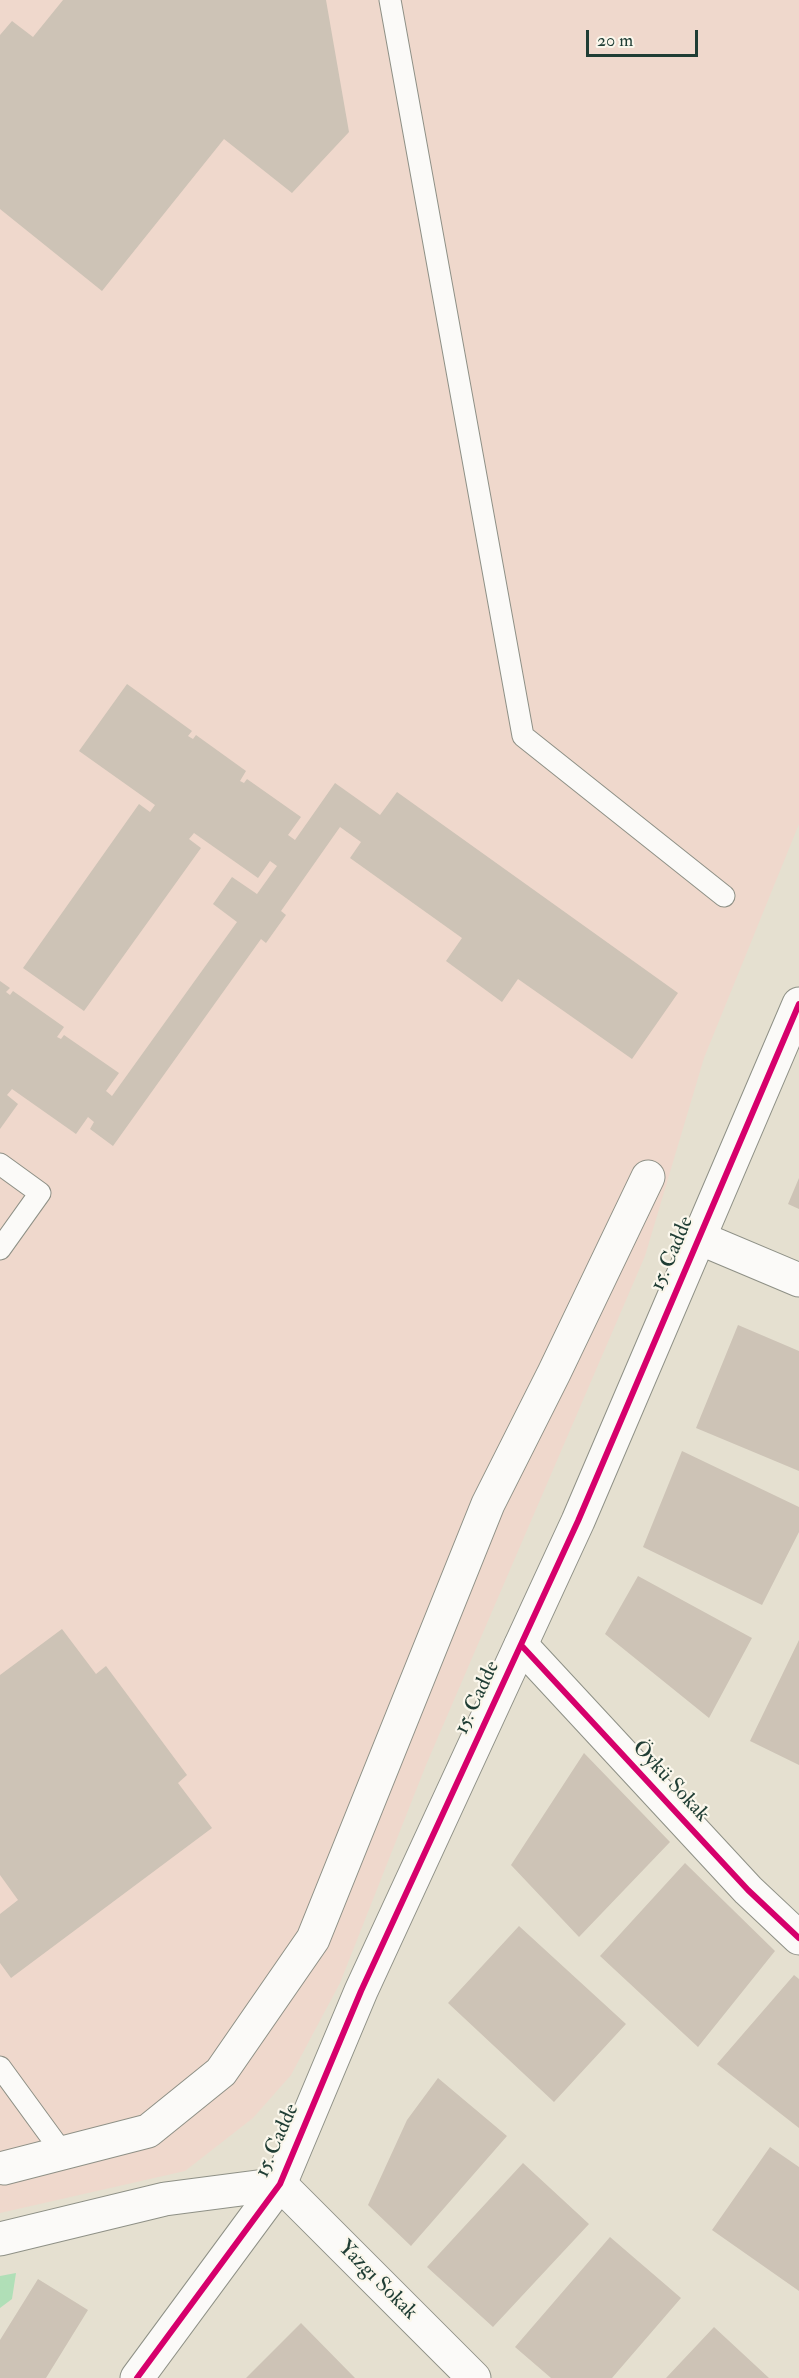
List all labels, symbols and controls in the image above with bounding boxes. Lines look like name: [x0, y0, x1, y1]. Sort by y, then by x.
scale bar: [589, 18, 702, 56]
text: 20 m: [597, 29, 633, 52]
street label: 15. Cadde: [646, 1213, 700, 1295]
street label: 15. Cadde: [450, 1657, 506, 1739]
street label: Öykü Sokak: [626, 1736, 714, 1828]
street label: 15. Cadde: [251, 2100, 305, 2182]
street label: Yazgı Sokak: [332, 2236, 422, 2326]

